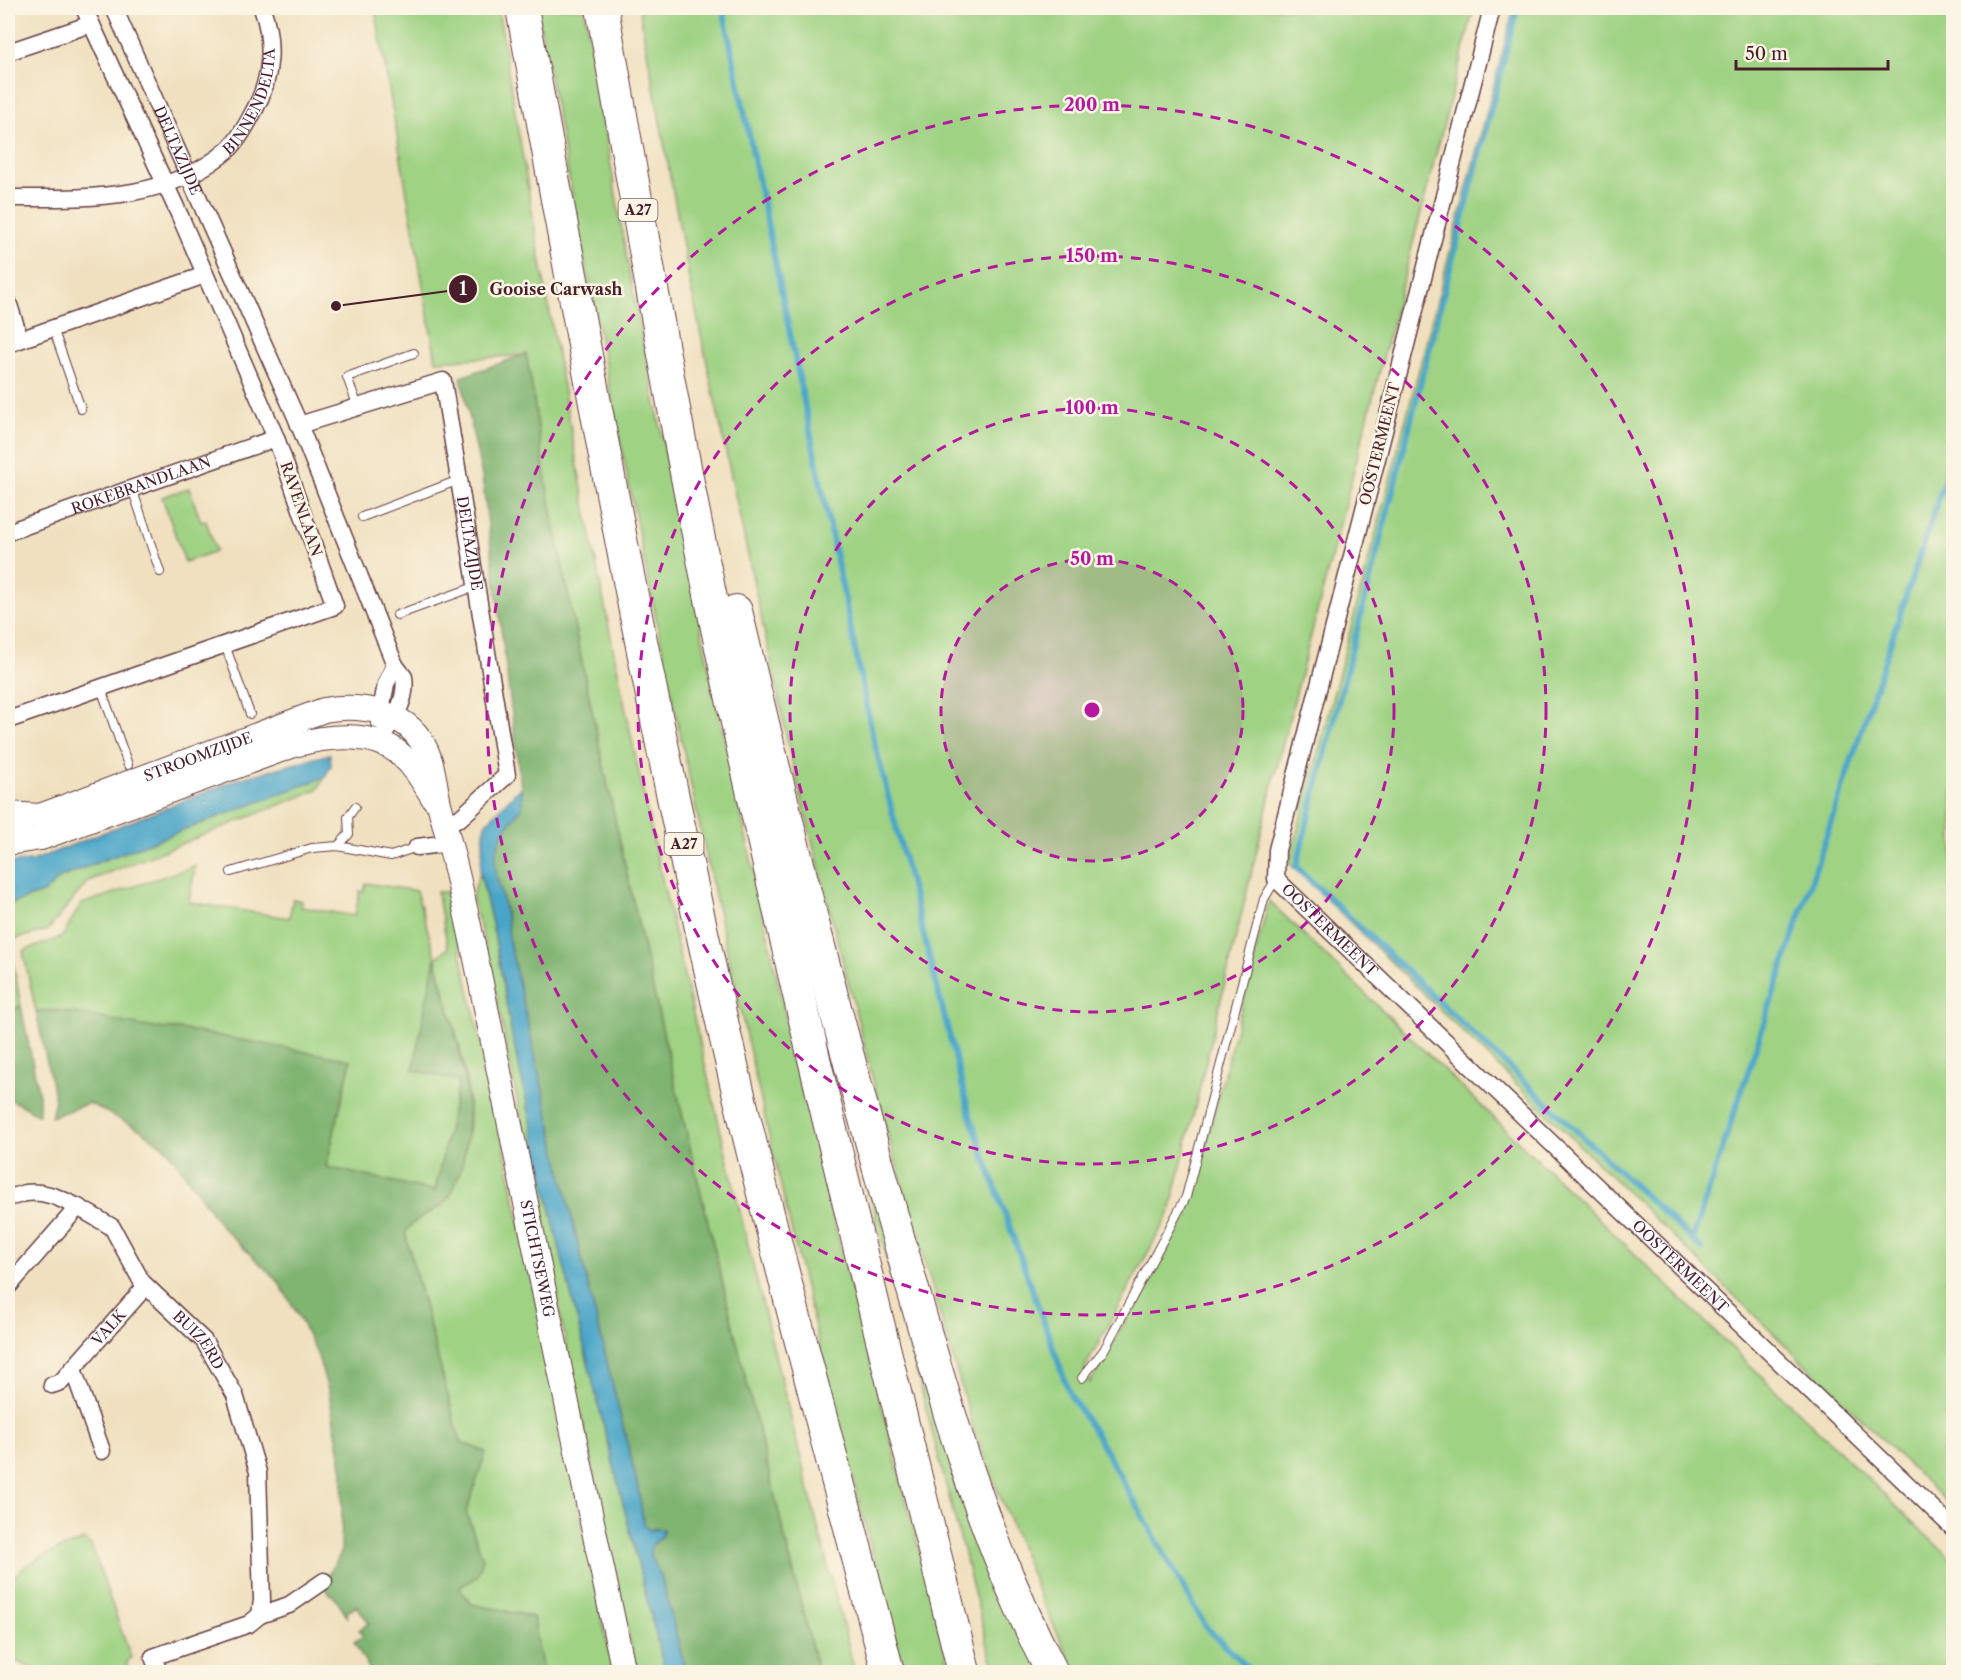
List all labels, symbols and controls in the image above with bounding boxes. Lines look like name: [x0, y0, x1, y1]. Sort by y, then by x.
scale bar: [1736, 33, 1888, 71]
text: 50 m: [1745, 43, 1788, 65]
street label: BINNENDELTA: [219, 47, 279, 159]
text: 200 m: [1064, 94, 1120, 116]
street label: DELTAZIJDE: [150, 103, 206, 198]
road number: A27: [618, 199, 658, 221]
text: 150 m: [1066, 245, 1118, 267]
callout: Gooise Carwash: [448, 272, 635, 306]
text: 1: [459, 278, 467, 300]
text: Gooise Carwash: [489, 279, 623, 299]
street label: OOSTERMEENT: [1355, 380, 1404, 507]
text: 100 m: [1065, 397, 1119, 419]
street label: ROKEBRANDLAAN: [69, 452, 213, 518]
street label: RAVENLAAN: [276, 459, 327, 559]
street label: DELTAZIJDE: [453, 495, 487, 592]
text: 50 m: [1070, 548, 1114, 570]
centre of rings: [1082, 700, 1102, 720]
street label: STROOMZIJDE: [141, 728, 255, 785]
road number: A27: [664, 833, 704, 855]
street label: OOSTERMEENT: [1278, 879, 1382, 981]
street label: STICHTSEWEG: [516, 1198, 559, 1319]
street label: OOSTERMEENT: [1629, 1216, 1733, 1317]
street label: VALK: [87, 1304, 131, 1350]
street label: BUIZERD: [169, 1306, 228, 1373]

